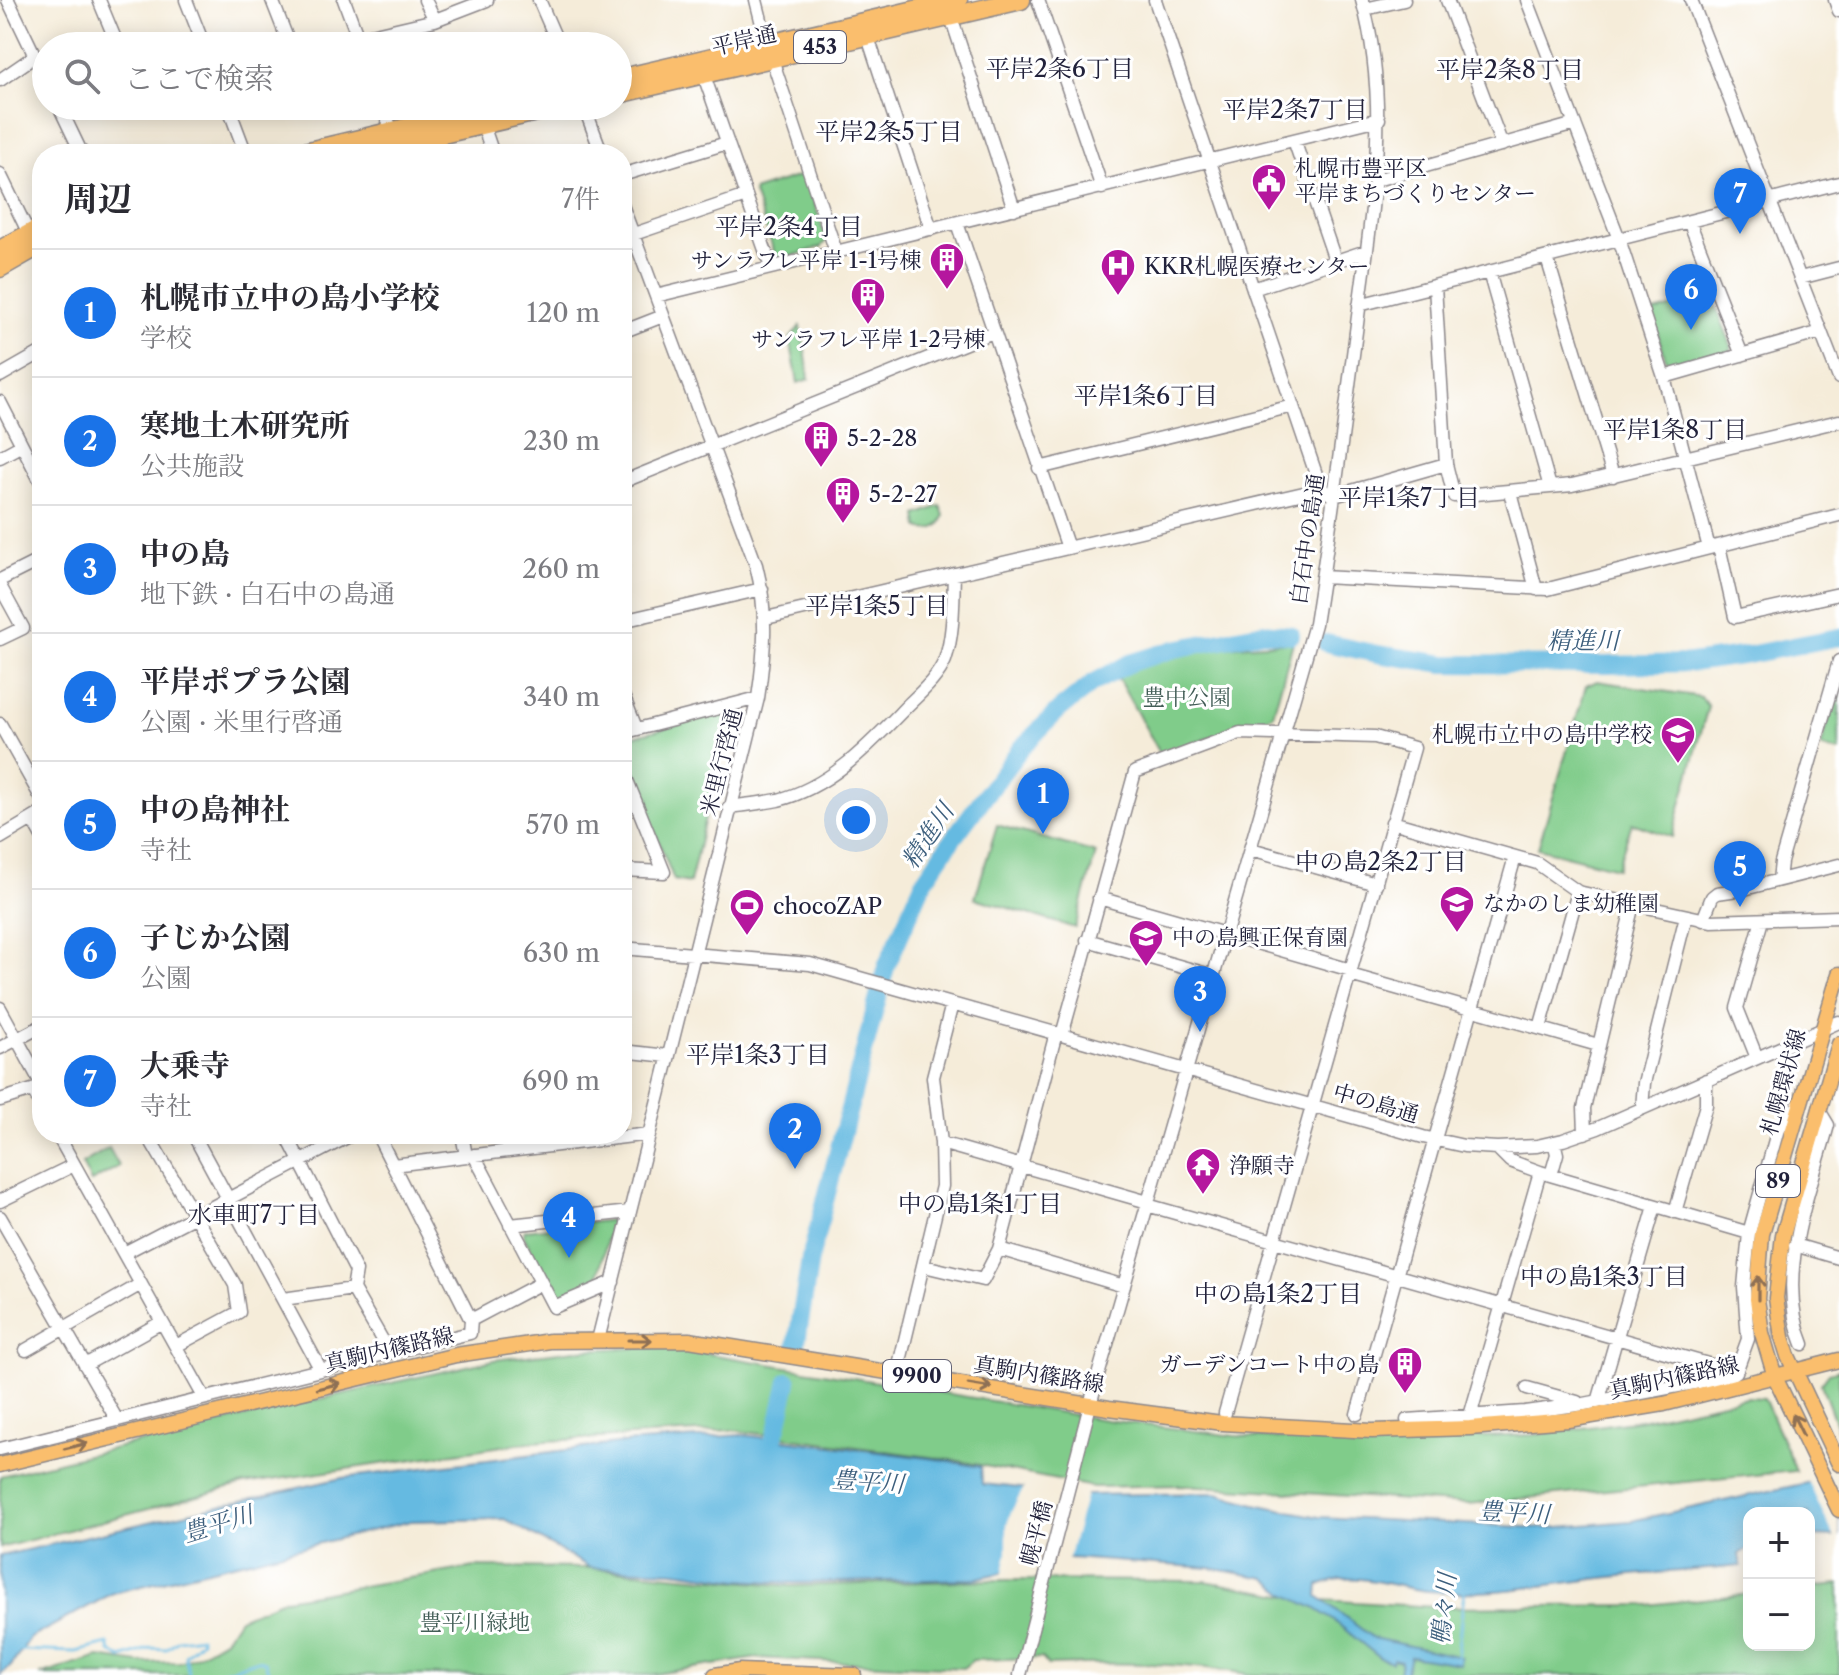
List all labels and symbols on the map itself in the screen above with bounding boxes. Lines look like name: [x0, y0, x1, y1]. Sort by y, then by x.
street label: 平岸通: [709, 20, 779, 61]
road number: 453: [794, 31, 846, 63]
district label: 平岸2条6丁目: [986, 54, 1134, 83]
district label: 平岸2条8丁目: [1436, 55, 1584, 84]
district label: 平岸2条7丁目: [1222, 95, 1368, 124]
district label: 平岸2条5丁目: [816, 117, 962, 146]
place label: 札幌市豊平区 平岸まちづくりセンター: [1295, 155, 1536, 207]
public building icon: 札幌市豊平区 平岸まちづくりセンター: [1250, 162, 1288, 212]
pin: 7: [1714, 168, 1766, 234]
district label: 平岸2条4丁目: [715, 212, 863, 241]
building icon: サンラフレ平岸 1-1号棟: [928, 241, 966, 291]
place label: サンラフレ平岸 1-1号棟: [691, 247, 921, 274]
hospital icon: KKR札幌医療センター: [1099, 247, 1137, 297]
place label: KKR札幌医療センター: [1144, 253, 1369, 280]
pin: 6: [1665, 264, 1717, 330]
building icon: サンラフレ平岸 1-2号棟: [849, 276, 887, 326]
place label: サンラフレ平岸 1-2号棟: [751, 326, 985, 353]
district label: 平岸1条6丁目: [1074, 381, 1218, 410]
district label: 平岸1条8丁目: [1603, 415, 1747, 444]
building icon: 5-2-28: [802, 419, 840, 469]
place label: 5-2-28: [847, 425, 917, 452]
street label: 白石中の島通: [1285, 472, 1330, 606]
building icon: 5-2-27: [824, 475, 862, 525]
place label: 5-2-27: [869, 481, 937, 508]
district label: 平岸1条7丁目: [1338, 483, 1480, 512]
district label: 平岸1条5丁目: [805, 591, 949, 620]
water label: 精進川: [1547, 626, 1622, 655]
park label: 豊中公園: [1143, 684, 1231, 711]
street label: 米里行啓通: [695, 705, 748, 819]
school or university icon: 札幌市立中の島中学校: [1659, 715, 1697, 765]
place label: 札幌市立中の島中学校: [1432, 721, 1652, 748]
pin: 1: [1017, 768, 1069, 834]
water label: 精進川: [895, 795, 961, 874]
your location: [836, 800, 876, 840]
pin: 5: [1714, 841, 1766, 907]
district label: 中の島2条2丁目: [1295, 847, 1467, 876]
school or university icon: なかのしま幼稚園: [1438, 884, 1476, 934]
sports icon: chocoZAP: [728, 887, 766, 937]
place label: なかのしま幼稚園: [1483, 890, 1659, 917]
place label: chocoZAP: [773, 893, 882, 920]
school or university icon: 中の島興正保育園: [1127, 918, 1165, 968]
place label: 中の島興正保育園: [1172, 924, 1348, 951]
pin: 3: [1174, 966, 1226, 1032]
street label: 札幌環状線: [1755, 1026, 1812, 1139]
district label: 平岸1条3丁目: [686, 1040, 830, 1069]
street label: 中の島通: [1330, 1078, 1422, 1129]
pin: 2: [769, 1103, 821, 1169]
temple icon: 浄願寺: [1184, 1146, 1222, 1196]
place label: 浄願寺: [1229, 1152, 1295, 1179]
road number: 89: [1756, 1165, 1800, 1197]
district label: 中の島1条1丁目: [898, 1189, 1062, 1218]
pin: 4: [543, 1192, 595, 1258]
district label: 水車町7丁目: [188, 1200, 320, 1229]
district label: 中の島1条3丁目: [1520, 1262, 1688, 1291]
one-way arrow: [1750, 1275, 1766, 1302]
district label: 中の島1条2丁目: [1194, 1279, 1362, 1308]
street label: 真駒内篠路線: [322, 1321, 456, 1377]
one-way arrow: [626, 1332, 653, 1348]
building icon: ガーデンコート中の島: [1386, 1345, 1424, 1395]
street label: 真駒内篠路線: [972, 1351, 1106, 1398]
place label: ガーデンコート中の島: [1159, 1351, 1379, 1378]
street label: 真駒内篠路線: [1607, 1351, 1741, 1404]
road number: 9900: [883, 1360, 951, 1392]
one-way arrow: [315, 1378, 341, 1393]
one-way arrow: [967, 1379, 993, 1394]
one-way arrow: [1790, 1413, 1805, 1437]
one-way arrow: [62, 1438, 88, 1453]
water label: 豊平川: [831, 1465, 908, 1499]
water label: 豊平川: [1477, 1496, 1554, 1529]
water label: 豊平川: [179, 1498, 259, 1548]
street label: 幌平橋: [1015, 1498, 1058, 1569]
water label: 鴨々川: [1425, 1569, 1462, 1646]
park label: 豊平川緑地: [420, 1609, 530, 1636]

